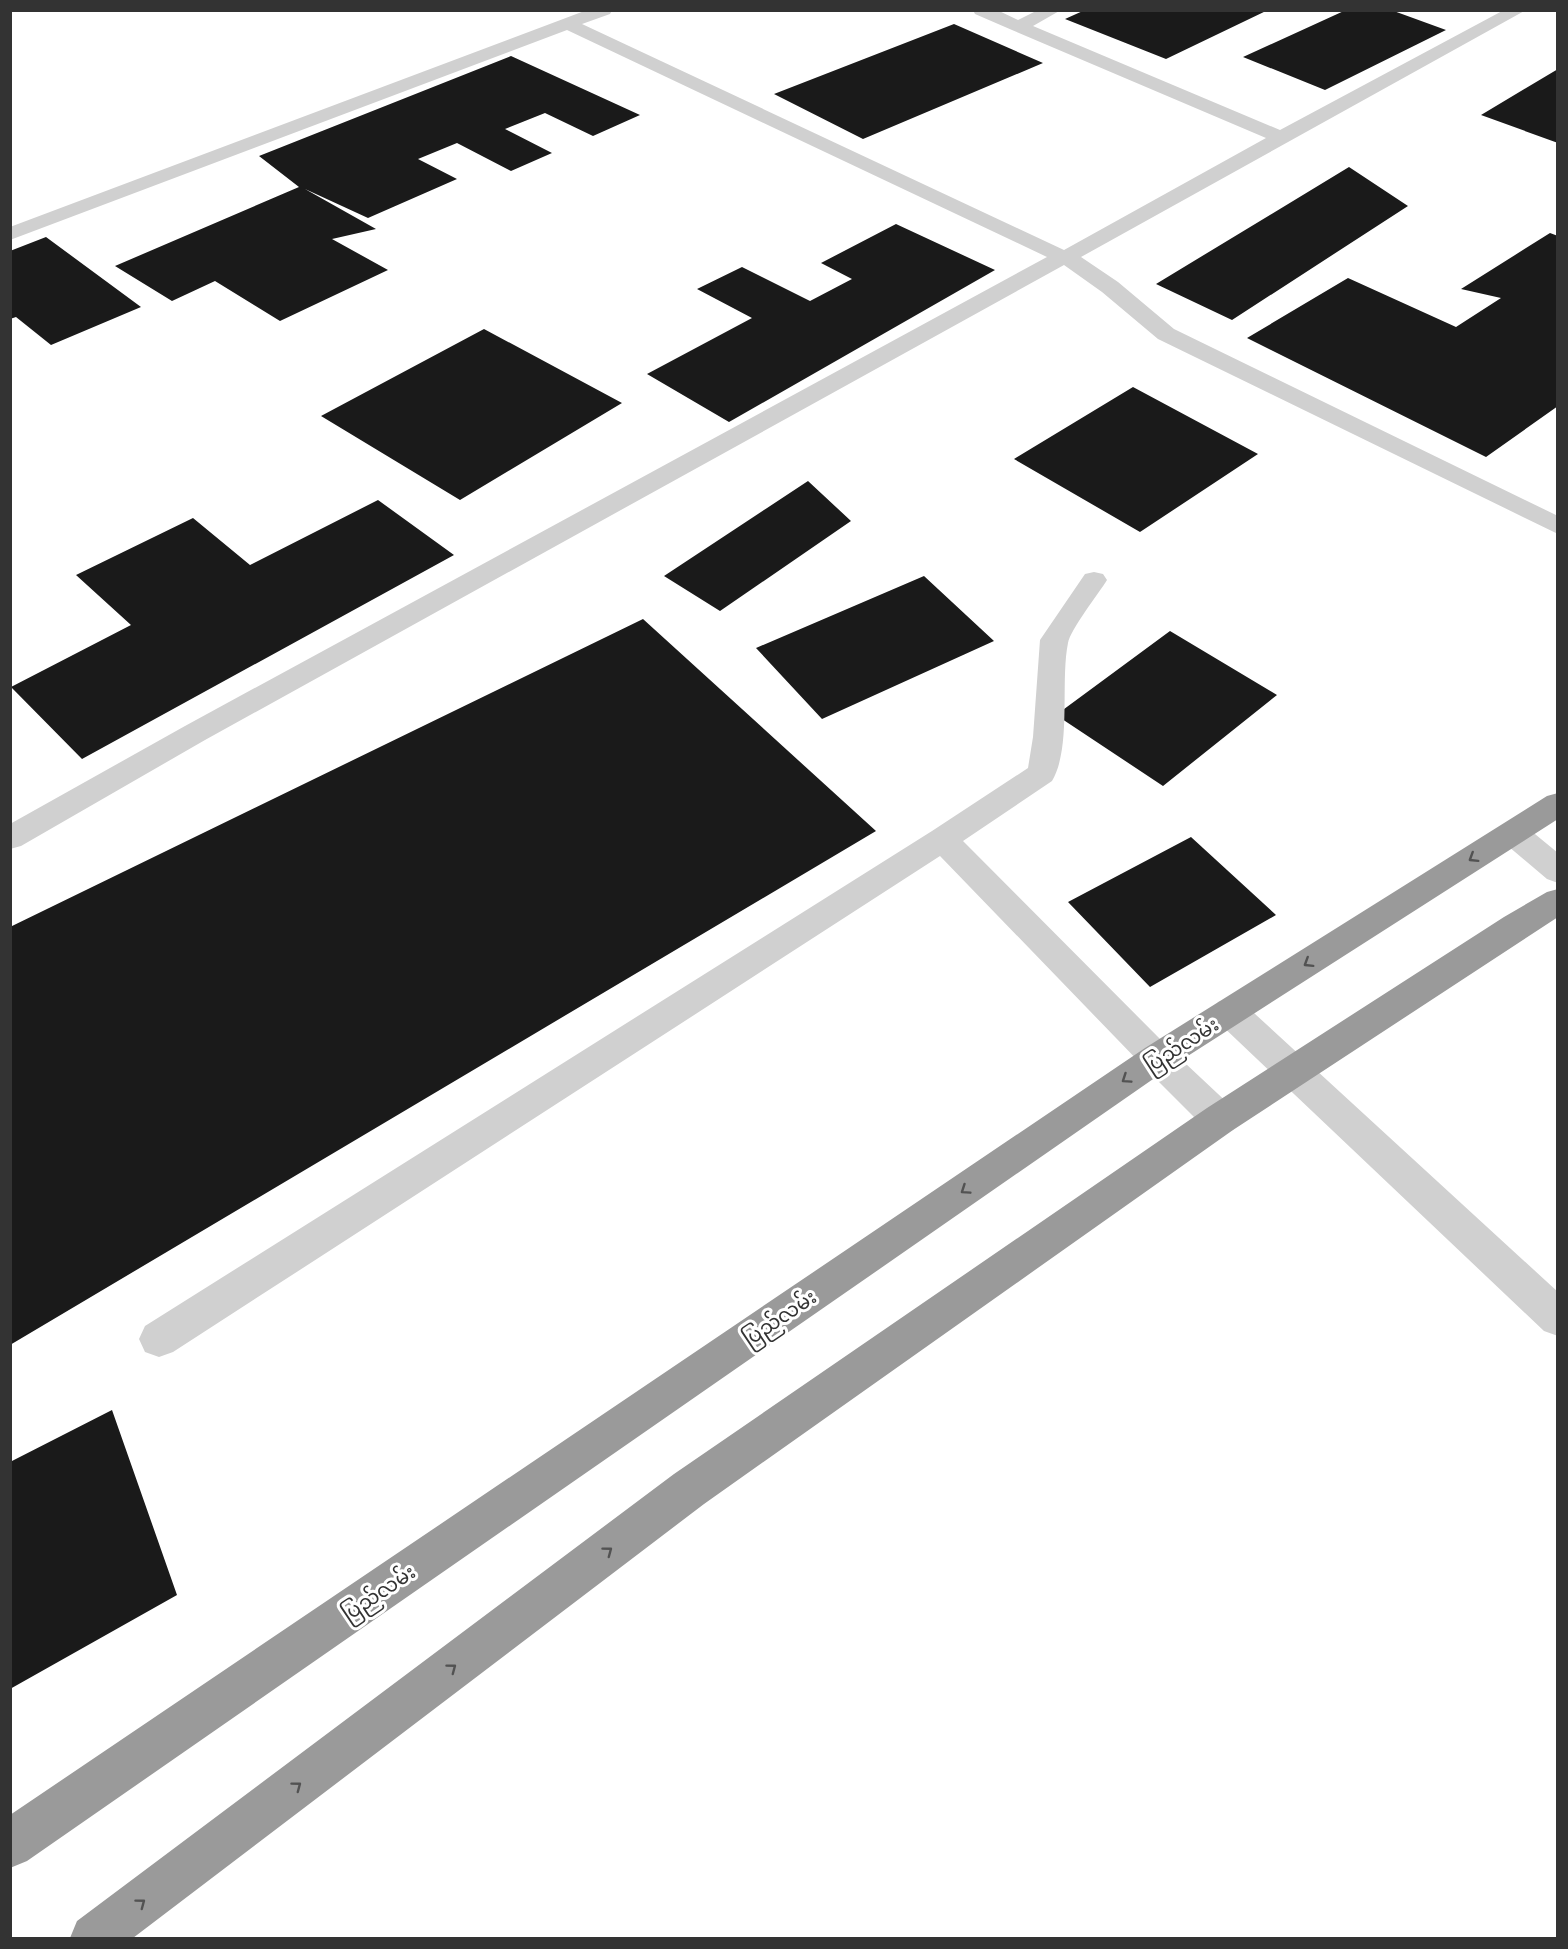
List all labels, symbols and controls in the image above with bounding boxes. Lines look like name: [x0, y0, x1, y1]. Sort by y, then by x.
one-way arrow: [1469, 851, 1479, 863]
one-way arrow: [1304, 955, 1314, 967]
street label: ပြည်လမ်း: [1139, 1010, 1225, 1081]
one-way arrow: [1122, 1072, 1133, 1083]
one-way arrow: [961, 1183, 972, 1194]
street label: ပြည်လမ်း: [737, 1283, 823, 1354]
one-way arrow: [601, 1547, 612, 1558]
street label: ပြည်လမ်း: [336, 1558, 422, 1629]
one-way arrow: [446, 1665, 457, 1676]
one-way arrow: [290, 1782, 301, 1793]
one-way arrow: [134, 1900, 145, 1911]

